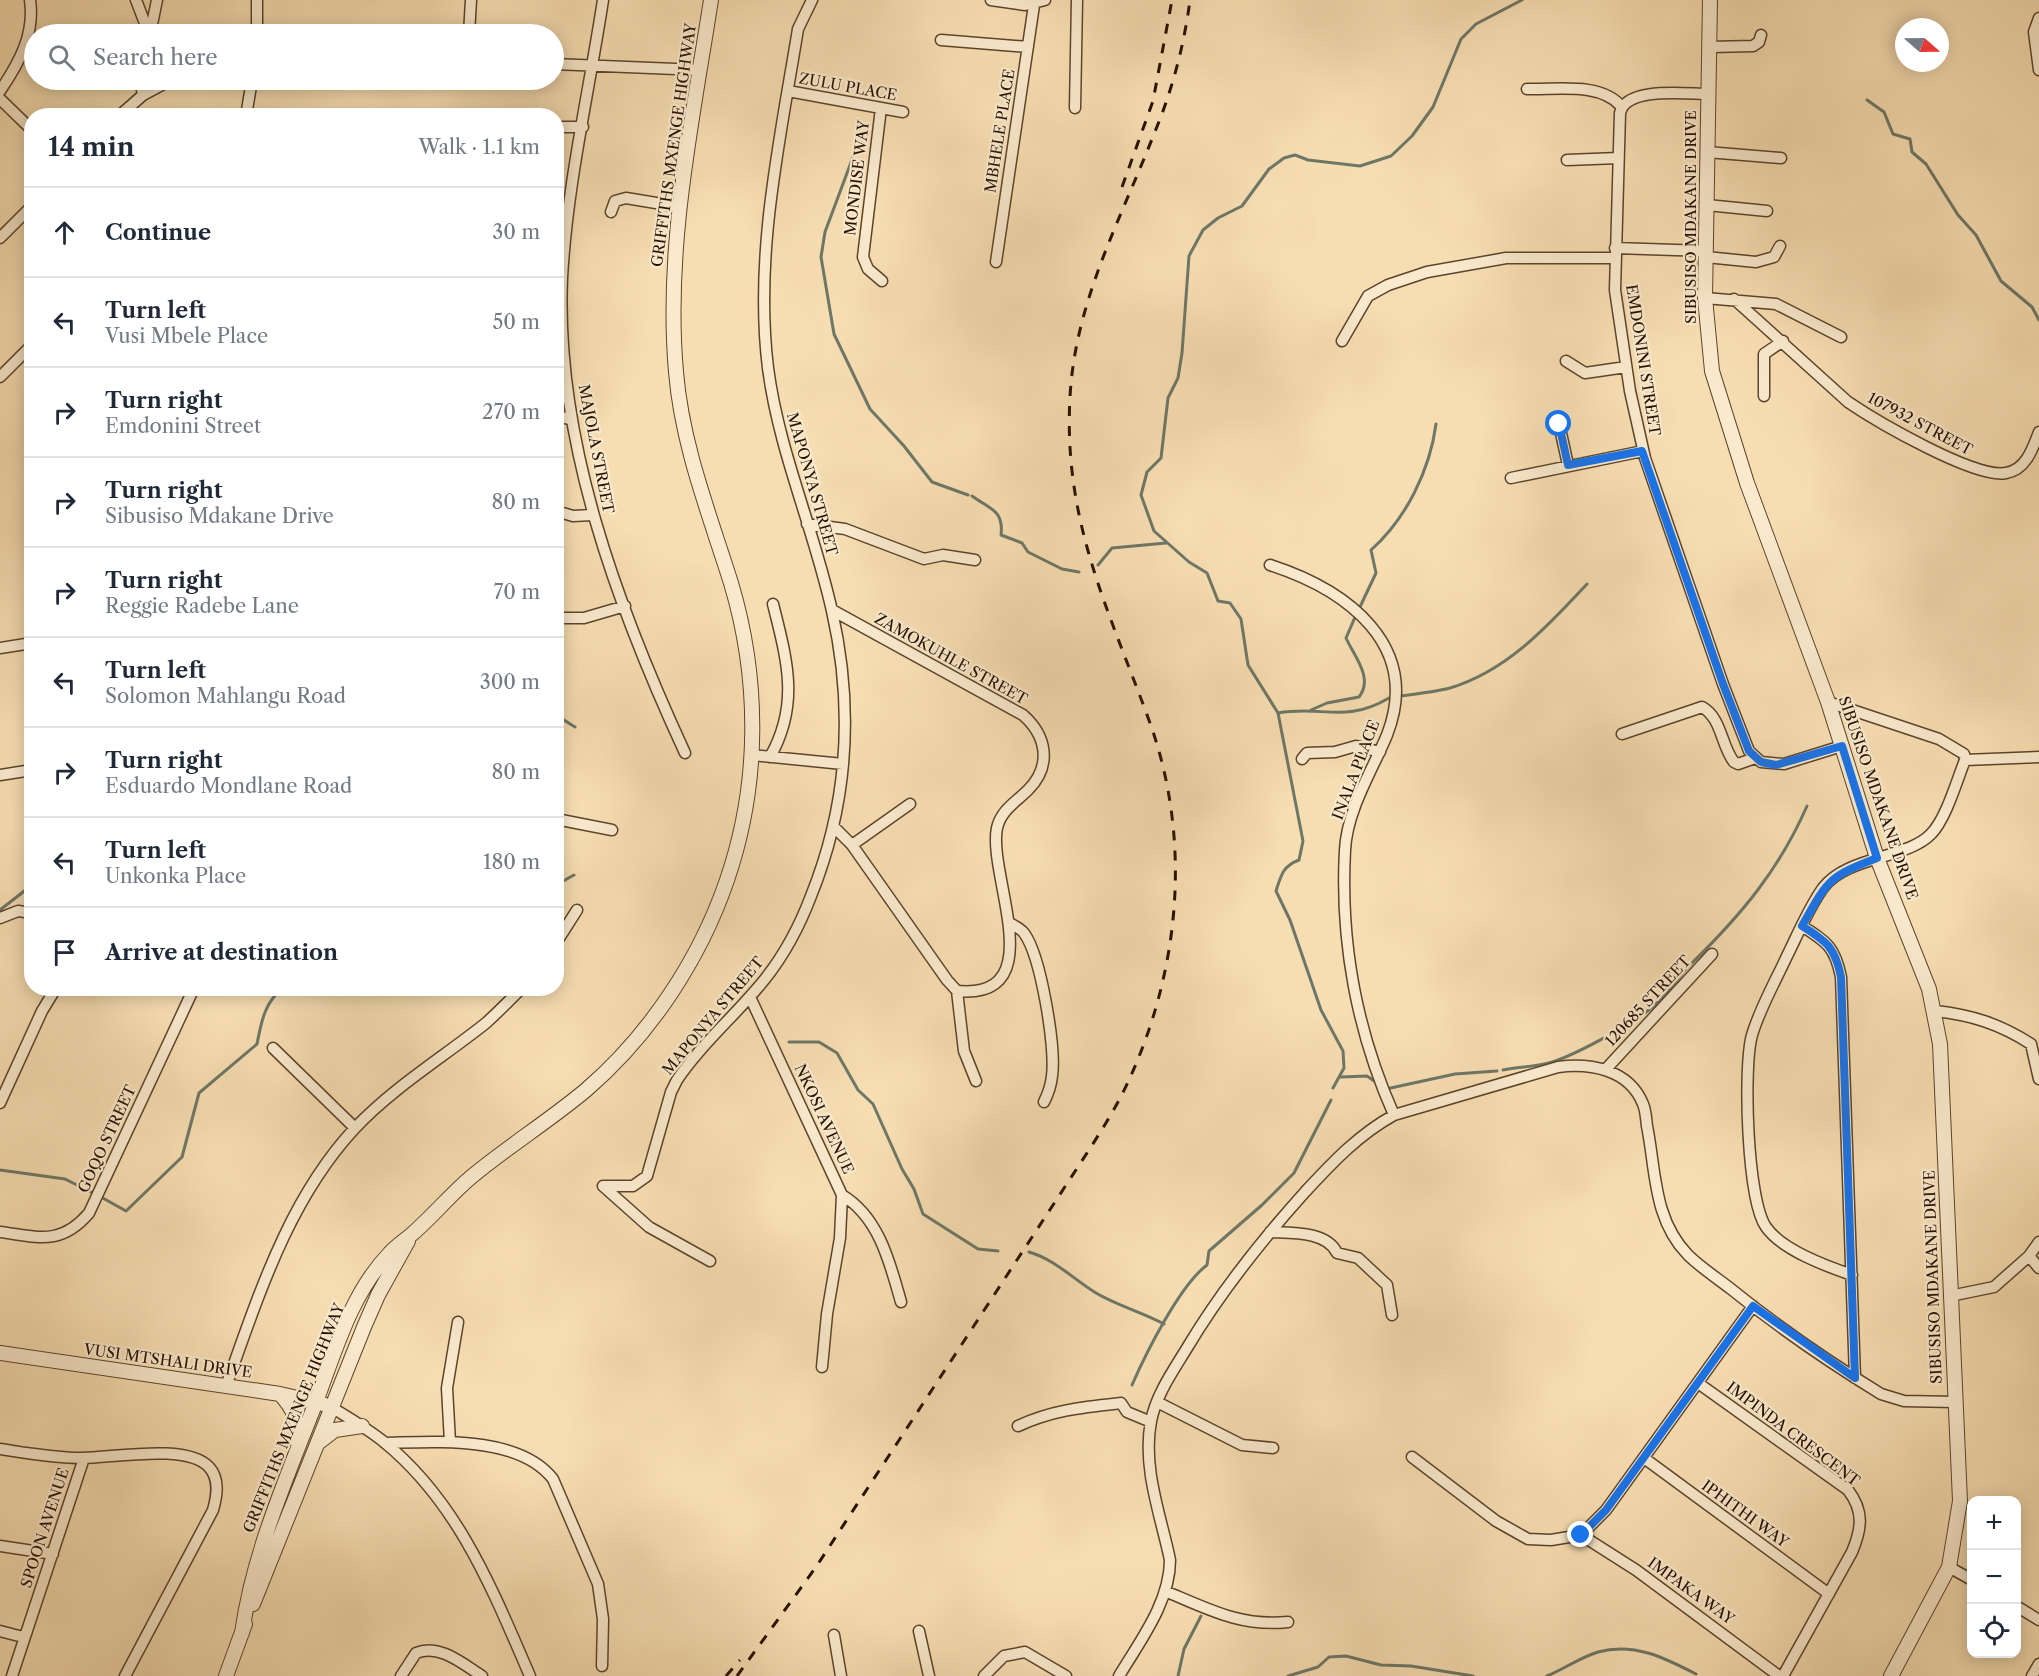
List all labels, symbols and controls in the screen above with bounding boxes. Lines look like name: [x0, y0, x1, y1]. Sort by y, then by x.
north arrow: [1895, 18, 1949, 72]
street label: GRIFFITHS MXENGE HIGHWAY: [647, 21, 700, 268]
search box: [24, 24, 564, 90]
icon: search: [45, 41, 78, 74]
text: Search here: [93, 44, 218, 71]
street label: MBHELE PLACE: [980, 68, 1019, 194]
street label: ZULU PLACE: [798, 69, 899, 104]
street label: SIBUSISO MDAKANE DRIVE: [1681, 110, 1700, 324]
street label: MONDISE WAY: [840, 119, 873, 237]
text: 14 min: [48, 131, 135, 163]
text: Walk · 1.1 km: [418, 135, 540, 159]
icon: ahead: [48, 216, 81, 249]
text: Continue: [105, 219, 211, 246]
text: 30 m: [492, 220, 540, 244]
street label: EMDONINI STREET: [1622, 283, 1665, 438]
text: Turn left: [105, 297, 206, 324]
icon: left: [48, 306, 81, 339]
text: 50 m: [493, 310, 540, 334]
text: Vusi Mbele Place: [105, 324, 268, 348]
street label: MAJOLA STREET: [575, 383, 618, 516]
text: Turn right: [105, 387, 223, 414]
street label: 107932 STREET: [1865, 388, 1977, 460]
icon: right: [48, 396, 81, 429]
text: 270 m: [482, 400, 540, 424]
street label: MAPONYA STREET: [783, 410, 842, 558]
route start: [1545, 410, 1571, 436]
text: Emdonini Street: [105, 414, 261, 438]
text: Turn right: [105, 477, 223, 504]
icon: right: [48, 486, 81, 519]
text: 80 m: [492, 490, 540, 514]
text: Sibusiso Mdakane Drive: [105, 504, 334, 528]
text: Turn right: [105, 567, 223, 594]
icon: right: [48, 576, 81, 609]
text: 70 m: [494, 580, 540, 604]
text: Reggie Radebe Lane: [105, 594, 299, 618]
street label: ZAMOKUHLE STREET: [872, 609, 1032, 709]
text: Turn left: [105, 657, 206, 684]
icon: left: [48, 666, 81, 699]
text: 300 m: [480, 670, 540, 694]
text: Solomon Mahlangu Road: [105, 684, 346, 708]
street label: SIBUSISO MDAKANE DRIVE: [1835, 694, 1922, 902]
street label: INALA PLACE: [1328, 717, 1383, 823]
text: Turn right: [105, 747, 223, 774]
icon: right: [48, 756, 81, 789]
text: 80 m: [492, 760, 540, 784]
text: Esduardo Mondlane Road: [105, 774, 352, 798]
text: Turn left: [105, 837, 206, 864]
icon: left: [48, 846, 81, 879]
text: 180 m: [483, 850, 540, 874]
text: Unkonka Place: [105, 864, 246, 888]
icon: arrive: [48, 936, 81, 969]
text: Arrive at destination: [105, 939, 338, 966]
street label: 120685 STREET: [1601, 951, 1695, 1050]
street label: MAPONYA STREET: [658, 952, 768, 1078]
street label: NKOSI AVENUE: [791, 1061, 858, 1177]
street label: GOQO STREET: [73, 1081, 140, 1196]
street label: SIBUSISO MDAKANE DRIVE: [1919, 1170, 1946, 1384]
street label: GRIFFITHS MXENGE HIGHWAY: [239, 1300, 349, 1535]
street label: VUSI MTSHALI DRIVE: [82, 1339, 253, 1382]
street label: IMPINDA CRESCENT: [1723, 1377, 1864, 1490]
street label: SPOON AVENUE: [16, 1466, 73, 1590]
street label: IPHITHI WAY: [1698, 1476, 1793, 1552]
map controls: [1967, 1496, 2021, 1658]
button: +: [1967, 1496, 2021, 1550]
route end: [1567, 1521, 1593, 1547]
button: −: [1967, 1550, 2021, 1604]
street label: IMPAKA WAY: [1644, 1553, 1739, 1629]
button: locate: [1967, 1604, 2021, 1658]

